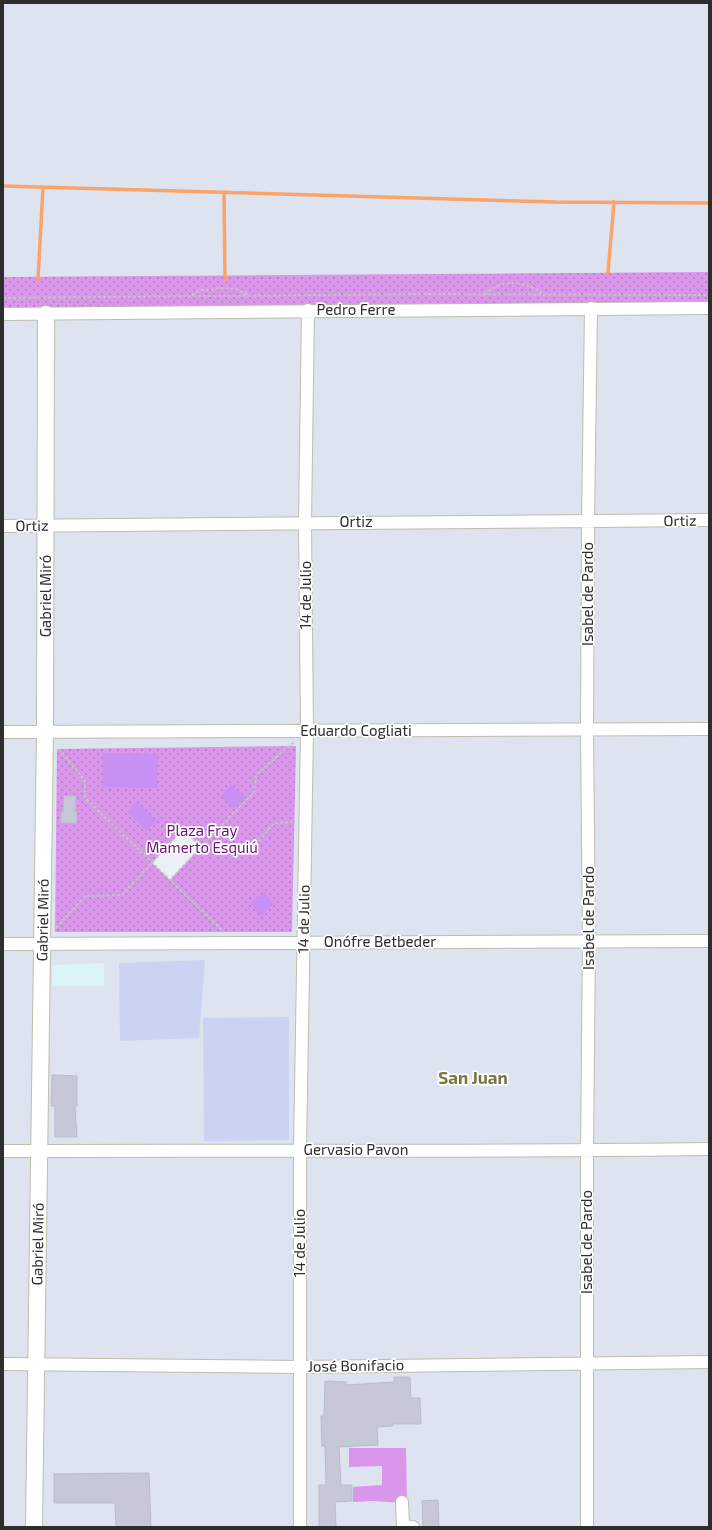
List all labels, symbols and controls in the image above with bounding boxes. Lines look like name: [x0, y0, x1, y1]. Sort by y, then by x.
street label: Pedro Ferre: [317, 300, 395, 318]
street label: Ortiz: [663, 511, 697, 529]
street label: Ortiz: [339, 512, 373, 530]
street label: Ortiz: [15, 516, 49, 534]
street label: Isabel de Pardo: [578, 542, 596, 646]
street label: Gabriel Miró: [36, 555, 54, 637]
street label: 14 de Julio: [296, 561, 314, 629]
street label: Eduardo Cogliati: [300, 721, 412, 739]
park label: Plaza Fray Mamerto Esquiú: [146, 821, 258, 856]
street label: Isabel de Pardo: [579, 866, 597, 970]
street label: Gabriel Miró: [32, 879, 52, 961]
street label: 14 de Julio: [293, 885, 313, 953]
street label: Onófre Betbeder: [324, 932, 436, 950]
district label: San Juan: [438, 1067, 508, 1087]
street label: Gervasio Pavon: [304, 1140, 408, 1158]
street label: Isabel de Pardo: [577, 1190, 595, 1294]
street label: Gabriel Miró: [27, 1203, 47, 1285]
street label: 14 de Julio: [290, 1209, 308, 1277]
street label: José Bonifacio: [308, 1355, 404, 1375]

